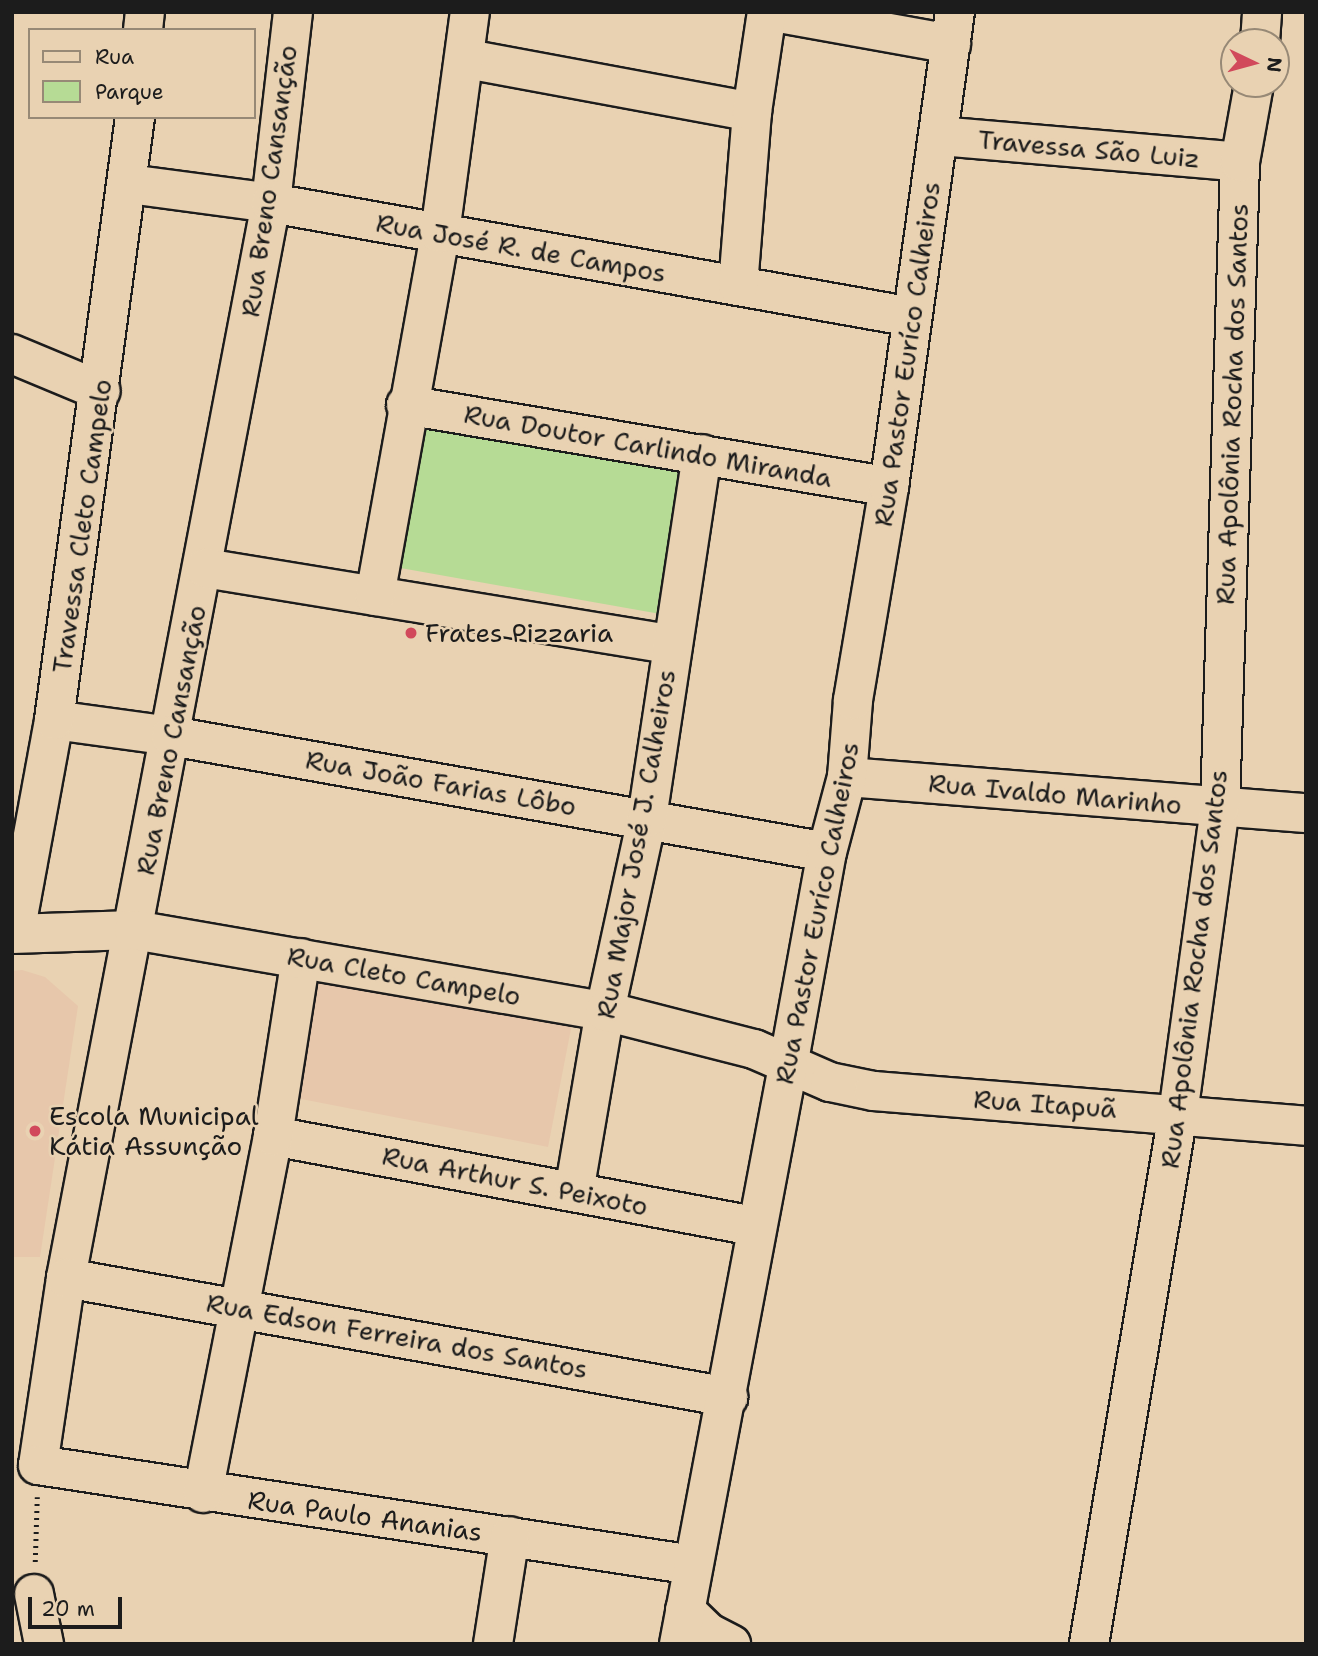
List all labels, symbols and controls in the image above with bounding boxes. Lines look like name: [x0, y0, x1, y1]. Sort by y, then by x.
legend: [28, 28, 256, 119]
north arrow: [1220, 28, 1290, 98]
text: Rua: [95, 43, 134, 71]
street label: Rua Breno Cansanção: [234, 43, 304, 319]
text: N: [1261, 56, 1288, 73]
text: Parque: [95, 78, 164, 106]
street label: Travessa São Luiz: [977, 124, 1201, 174]
street label: Rua Pastor Euríco Calheiros: [867, 180, 947, 528]
street label: Rua Apolônia Rocha dos Santos: [1209, 203, 1255, 605]
street label: Rua José R. de Campos: [374, 207, 668, 289]
street label: Travessa Cleto Campelo: [46, 377, 118, 675]
street label: Rua Doutor Carlindo Miranda: [462, 398, 834, 494]
street label: Rua Breno Cansanção: [130, 602, 212, 878]
place label: Frates Pizzaria: [425, 617, 613, 649]
marker: Frates Pizzaria: [403, 625, 419, 641]
street label: Rua Major José J. Calheiros: [590, 667, 682, 1021]
street label: Rua Pastor Euríco Calheiros: [768, 739, 866, 1087]
street label: Rua João Farias Lôbo: [303, 744, 579, 822]
street label: Rua Ivaldo Marinho: [927, 767, 1183, 821]
street label: Rua Apolônia Rocha dos Santos: [1154, 768, 1234, 1170]
street label: Rua Cleto Campelo: [285, 940, 523, 1012]
street label: Rua Itapuã: [972, 1083, 1118, 1125]
place label: Escola Municipal Kátia Assunção: [49, 1100, 259, 1162]
marker: Escola Municipal Kátia Assunção: [27, 1123, 43, 1139]
street label: Rua Arthur S. Peixoto: [380, 1140, 650, 1222]
street label: Rua Edson Ferreira dos Santos: [204, 1287, 590, 1385]
street label: Rua Paulo Ananias: [246, 1484, 484, 1548]
scale bar: [32, 1582, 126, 1626]
text: 20 m: [41, 1595, 95, 1623]

